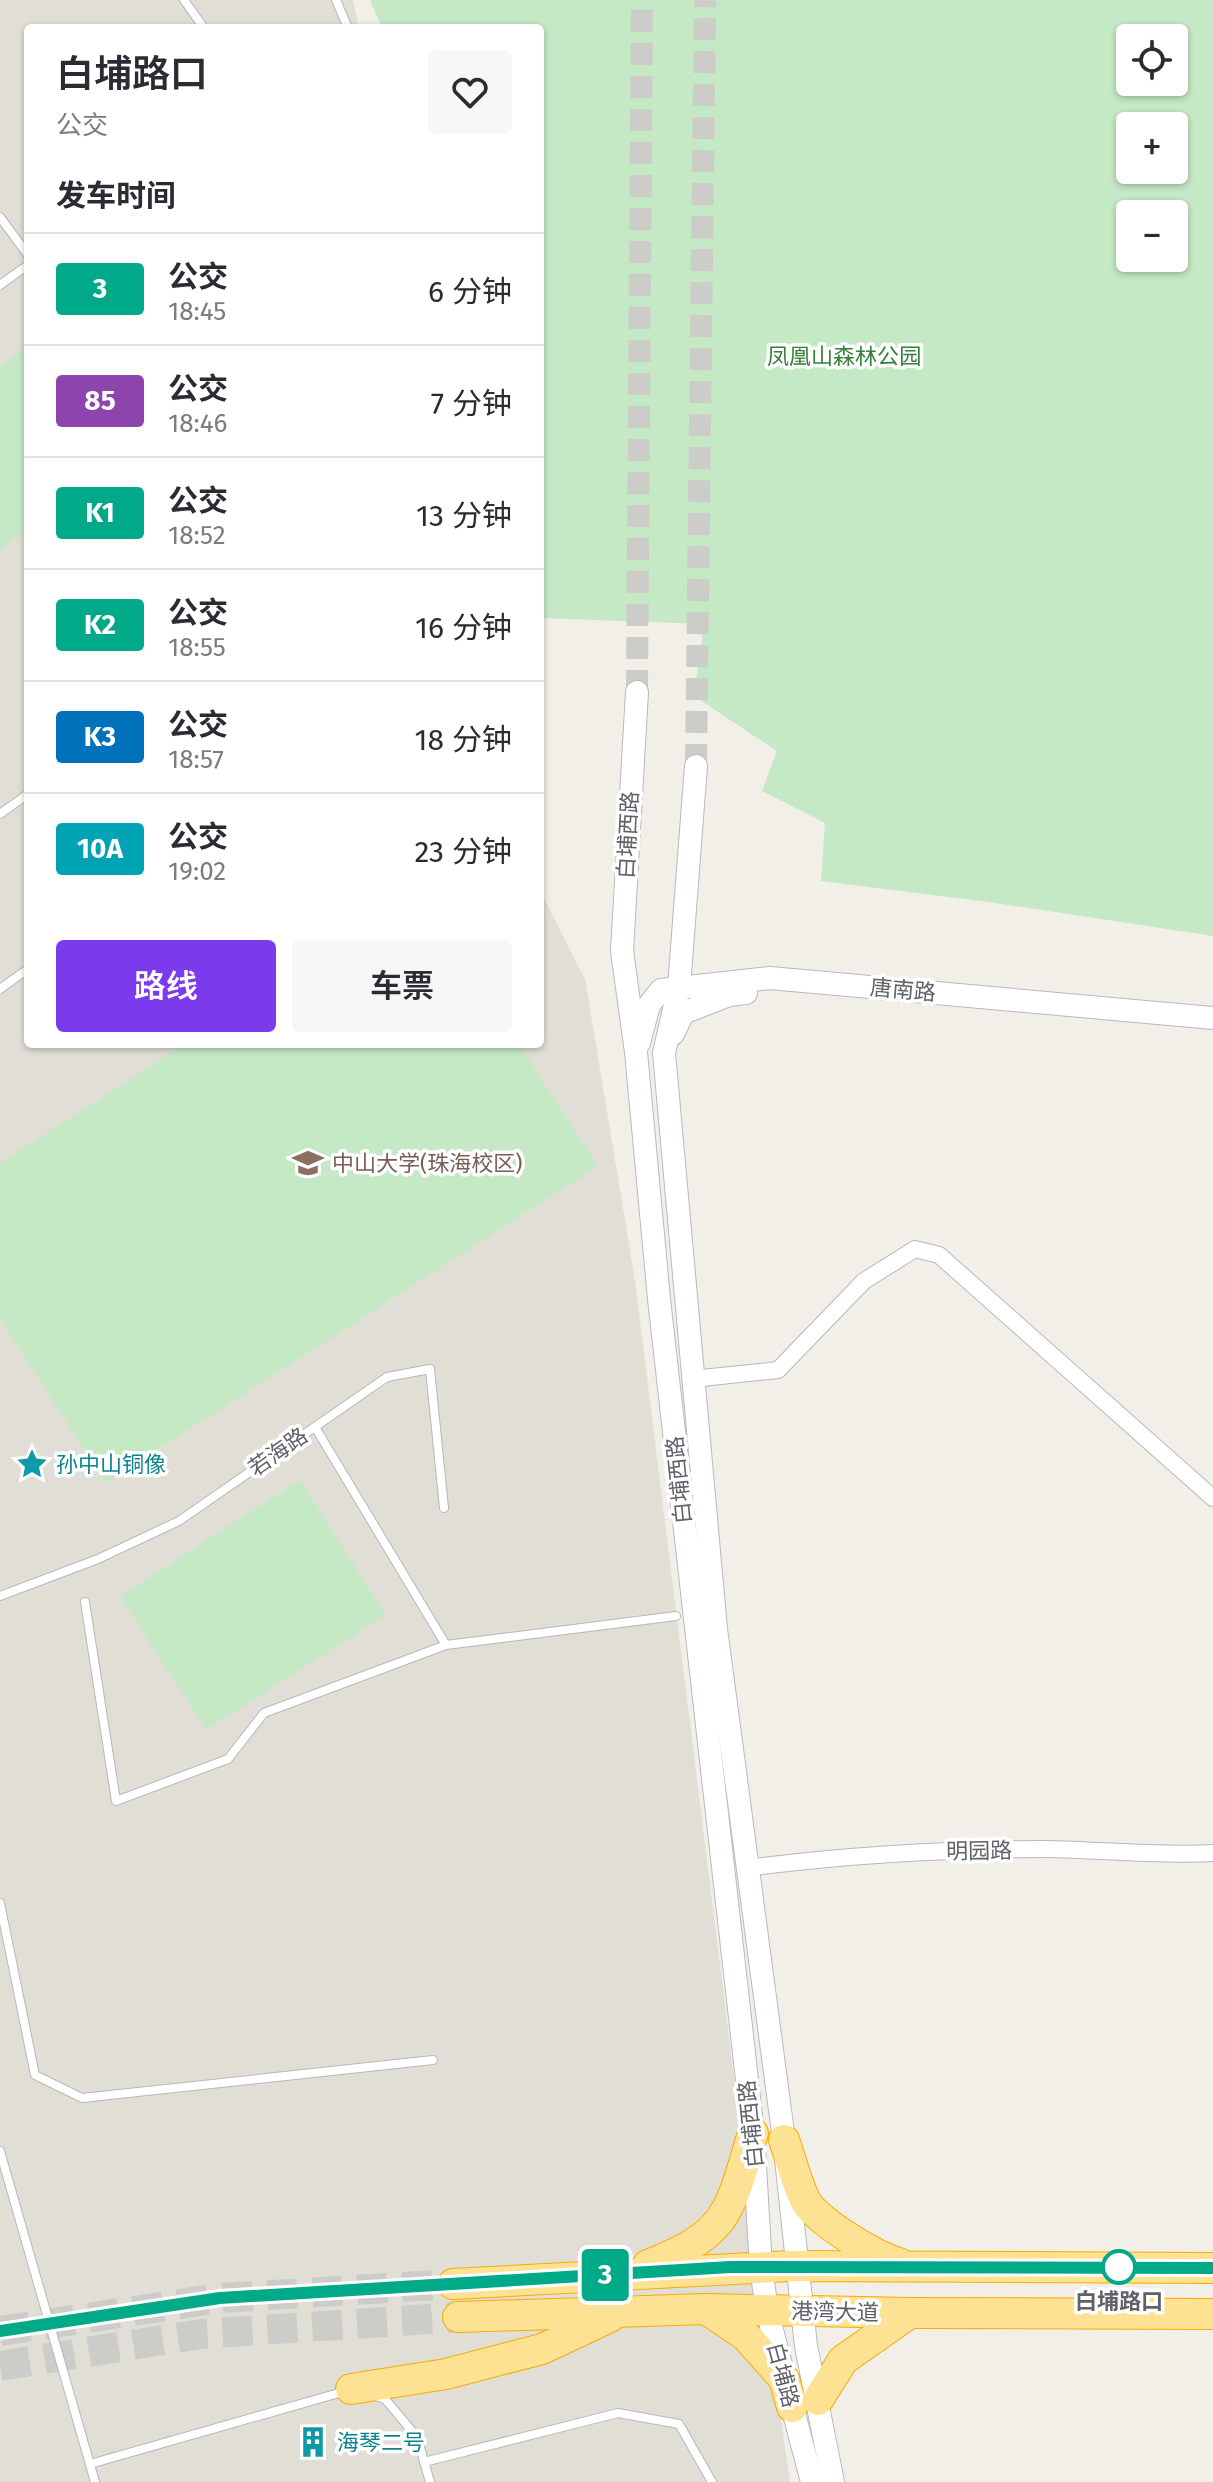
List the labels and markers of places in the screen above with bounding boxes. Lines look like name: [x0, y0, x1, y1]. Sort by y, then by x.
school or university icon: 中山大学(珠海校区): [291, 1146, 325, 1180]
place label: 中山大学(珠海校区): [332, 1150, 522, 1177]
place icon: 孙中山铜像: [15, 1447, 49, 1481]
place label: 孙中山铜像: [56, 1451, 166, 1478]
marker: 白埔路口: [1102, 2250, 1136, 2284]
place label: 白埔路口: [1075, 2288, 1163, 2315]
building icon: 海琴二号: [296, 2425, 330, 2459]
place label: 海琴二号: [337, 2429, 425, 2456]

